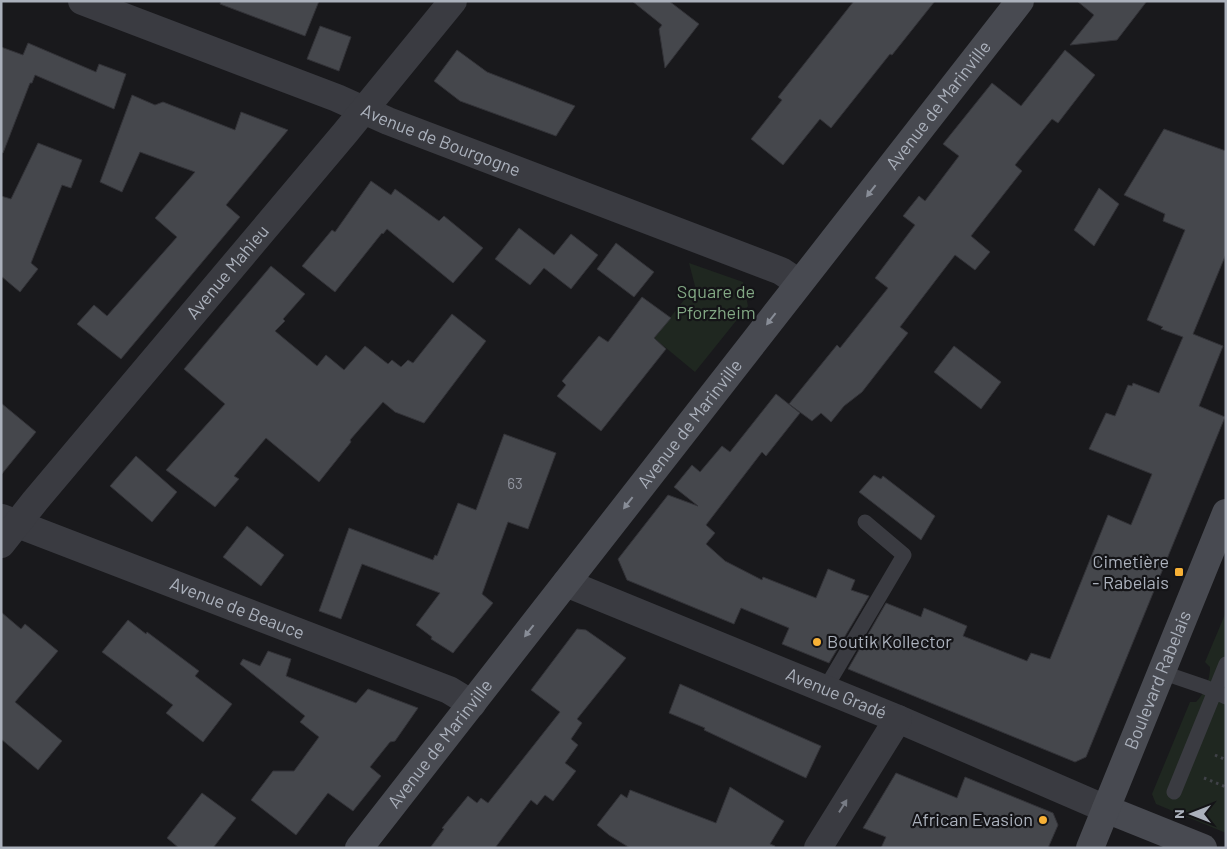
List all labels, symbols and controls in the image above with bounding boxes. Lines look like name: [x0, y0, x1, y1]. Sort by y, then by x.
street label: Avenue de Marinville: [881, 36, 995, 174]
street label: Avenue de Bourgogne: [358, 98, 524, 181]
one-way arrow: [866, 184, 876, 198]
street label: Avenue Mahieu: [181, 220, 273, 323]
park label: Square de Pforzheim: [676, 280, 756, 323]
one-way arrow: [765, 312, 776, 325]
street label: Avenue de Marinville: [632, 354, 746, 492]
house number: 63: [507, 474, 523, 492]
one-way arrow: [623, 496, 634, 509]
place label: Cimetière - Rabelais: [1092, 550, 1169, 593]
marker: Cimetière - Rabelais: [1173, 566, 1185, 578]
street label: Avenue de Beauce: [167, 572, 308, 643]
street label: Boulevard Rabelais: [1119, 607, 1195, 753]
one-way arrow: [523, 624, 534, 637]
place label: Boutik Kollector: [827, 630, 952, 652]
marker: Boutik Kollector: [811, 636, 823, 648]
street label: Avenue Gradé: [783, 662, 890, 723]
street label: Avenue de Marinville: [382, 674, 497, 812]
north arrow: [1167, 789, 1217, 839]
one-way arrow: [839, 800, 848, 813]
place label: African Evasion: [912, 808, 1033, 830]
text: N: [1170, 809, 1187, 819]
marker: African Evasion: [1037, 814, 1049, 826]

